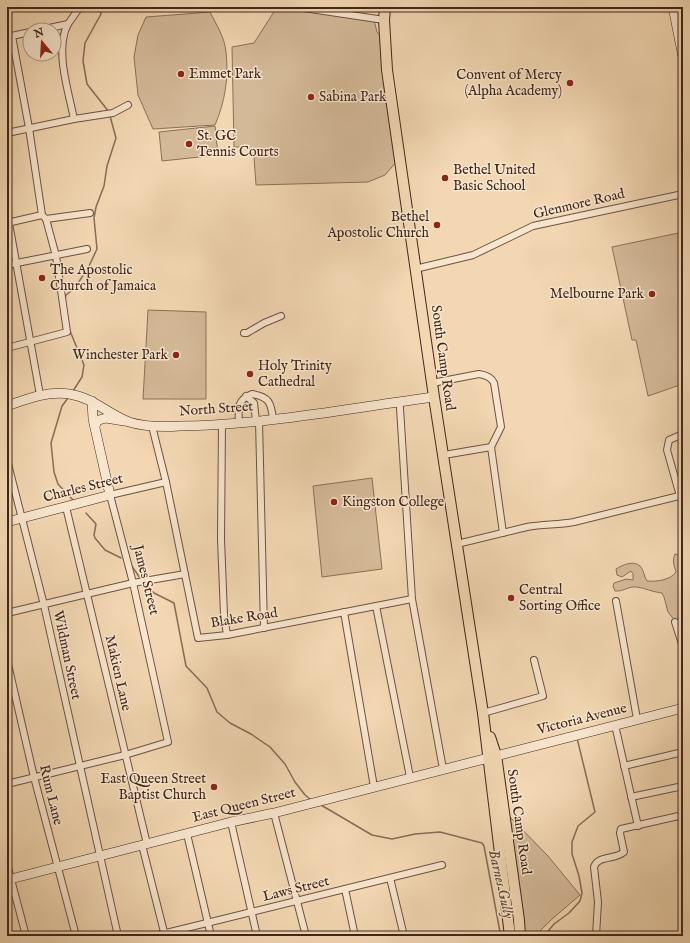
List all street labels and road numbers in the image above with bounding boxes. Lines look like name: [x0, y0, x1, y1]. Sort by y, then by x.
street label: Glenmore Road: [532, 185, 627, 223]
street label: South Camp Road: [427, 304, 459, 412]
street label: North Street: [178, 397, 254, 421]
street label: Charles Street: [41, 469, 125, 507]
street label: James Street: [128, 541, 163, 617]
street label: Blake Road: [209, 604, 279, 632]
street label: Wildman Street: [49, 609, 85, 701]
street label: Makien Lane: [101, 633, 136, 713]
street label: Victoria Avenue: [534, 699, 629, 739]
street label: Rum Lane: [35, 763, 67, 828]
street label: South Camp Road: [503, 768, 535, 876]
street label: East Queen Street: [191, 783, 297, 826]
street label: Laws Street: [261, 872, 331, 906]

